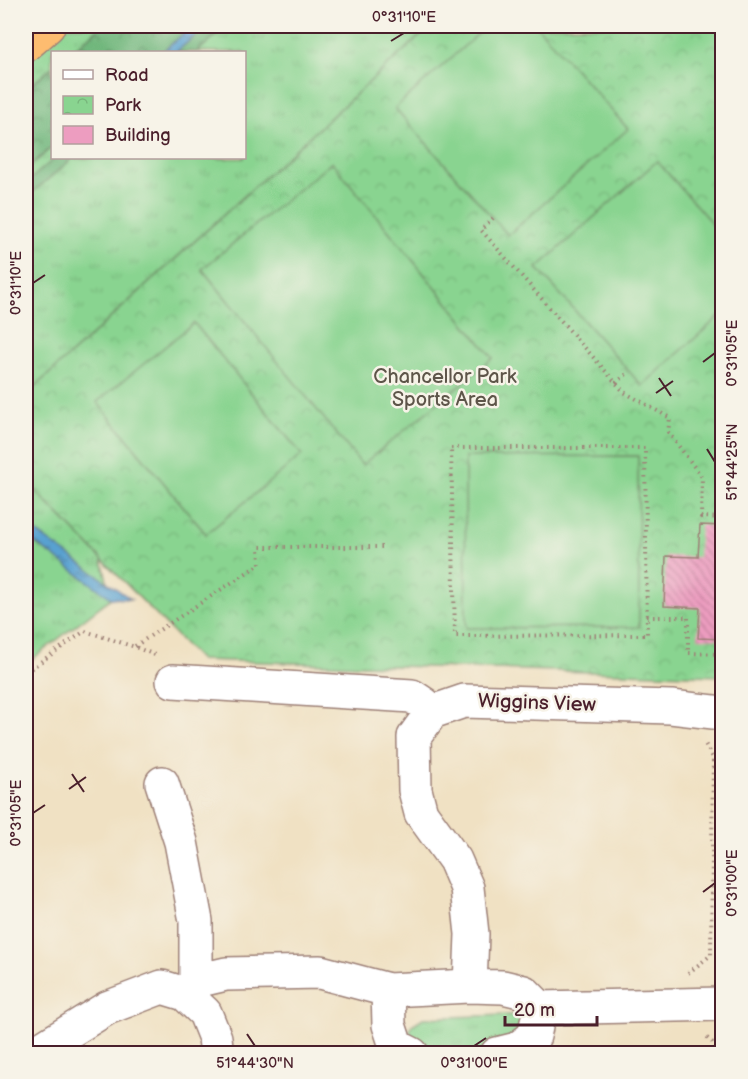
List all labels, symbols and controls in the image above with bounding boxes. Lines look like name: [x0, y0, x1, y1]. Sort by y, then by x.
text: 0°31'10"E: [372, 8, 436, 27]
legend: [51, 51, 246, 159]
text: Road: [105, 65, 149, 86]
text: Park: [105, 95, 141, 116]
text: Building: [105, 125, 171, 146]
text: 0°31'10"E: [7, 251, 26, 315]
text: 0°31'05"E: [723, 319, 742, 387]
park label: Chancellor Park Sports Area: [373, 365, 517, 412]
text: 51°44'25"N: [723, 423, 742, 501]
street label: Wiggins View: [478, 689, 597, 717]
text: 0°31'05"E: [7, 779, 26, 847]
text: 0°31'00"E: [723, 849, 742, 917]
scale bar: [505, 989, 596, 1027]
text: 20 m: [514, 1000, 555, 1021]
text: 51°44'30"N: [216, 1054, 294, 1073]
text: 0°31'00"E: [440, 1054, 508, 1073]

